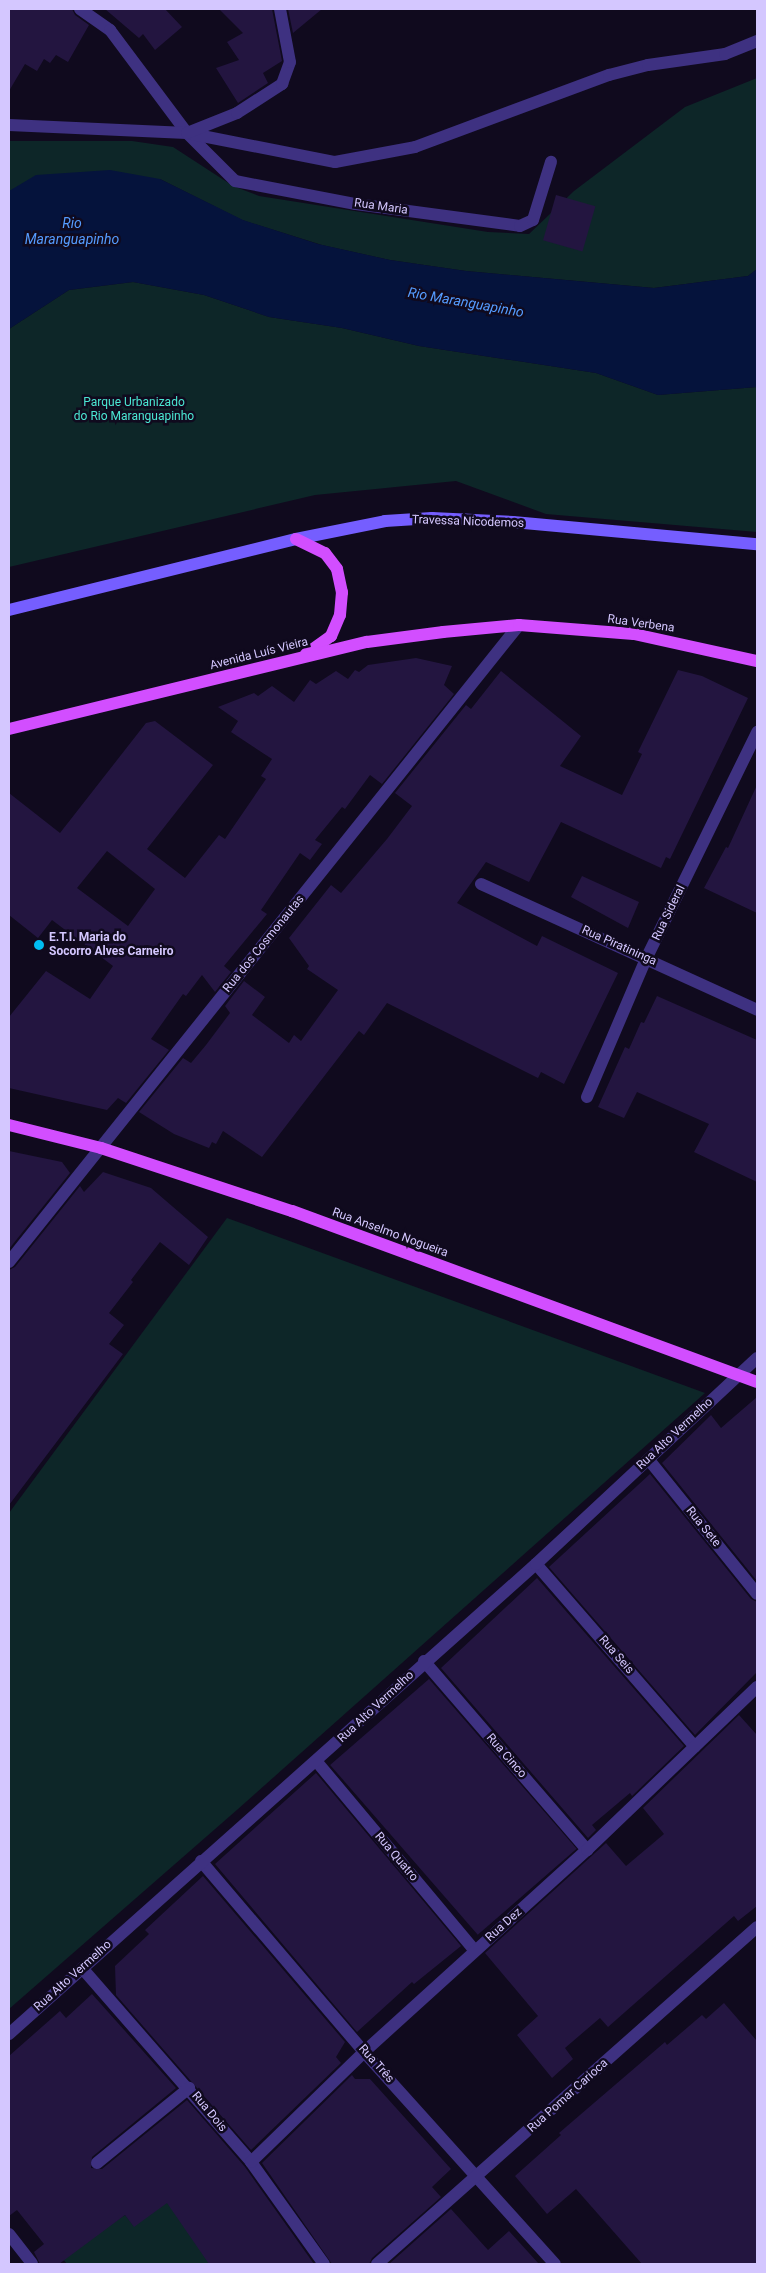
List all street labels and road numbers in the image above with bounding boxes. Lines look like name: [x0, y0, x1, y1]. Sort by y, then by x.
street label: Rua Maria: [353, 196, 409, 218]
street label: Travessa Nicodemos: [412, 513, 524, 531]
street label: Rua Verbena: [607, 612, 675, 636]
street label: Avenida Luís Vieira: [208, 635, 310, 673]
street label: Rua Sideral: [649, 883, 689, 943]
street label: Rua dos Cosmonautas: [220, 892, 308, 996]
street label: Rua Piratininga: [579, 923, 659, 969]
street label: Rua Anselmo Nogueira: [330, 1205, 450, 1261]
street label: Rua Alto Vermelho: [634, 1395, 716, 1473]
street label: Rua Sete: [683, 1504, 723, 1550]
street label: Rua Seis: [595, 1633, 637, 1677]
street label: Rua Alto Vermelho: [335, 1668, 417, 1746]
street label: Rua Cinco: [483, 1731, 529, 1781]
street label: Rua Quatro: [371, 1830, 421, 1884]
street label: Rua Dez: [483, 1905, 525, 1945]
street label: Rua Alto Vermelho: [31, 1938, 115, 2014]
street label: Rua Três: [355, 2042, 397, 2086]
street label: Rua Pomar Carioca: [525, 2056, 611, 2136]
street label: Rua Dois: [188, 2089, 230, 2135]

